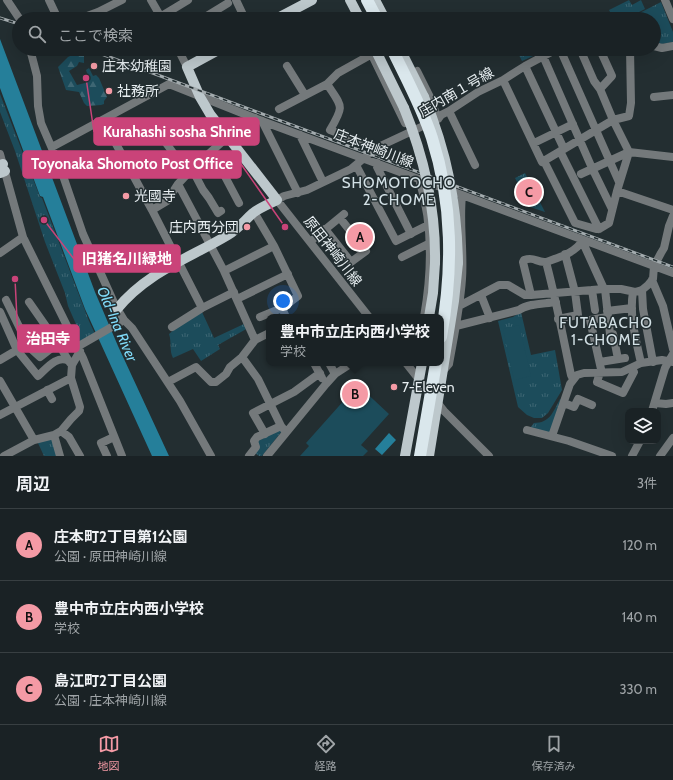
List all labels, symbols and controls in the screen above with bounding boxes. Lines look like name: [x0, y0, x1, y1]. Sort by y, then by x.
search box: [12, 12, 661, 56]
icon: search: [26, 23, 48, 45]
text: ここで検索: [58, 27, 133, 45]
place label: 庄本幼稚園: [102, 57, 172, 75]
marker: 庄本幼稚園: [89, 61, 99, 71]
street label: 庄内南１号線: [415, 63, 497, 121]
place label: 社務所: [117, 82, 159, 100]
marker: 社務所: [104, 86, 114, 96]
callout: Kurahashi sosha Shrine: [94, 118, 259, 145]
text: Kurahashi sosha Shrine: [103, 123, 252, 141]
street label: 庄本神崎川線: [332, 125, 416, 171]
callout: Toyonaka Shomoto Post Office: [23, 151, 241, 178]
text: Toyonaka Shomoto Post Office: [31, 155, 233, 173]
district label: SHOMOTOCHO 2-CHOME: [342, 174, 456, 209]
pin: C: [516, 177, 542, 207]
place label: 光國寺: [134, 187, 176, 205]
marker: 光國寺: [121, 191, 131, 201]
street label: 原田神崎川線: [300, 212, 366, 290]
place label: 庄内西分団: [169, 218, 239, 236]
marker: 庄内西分団: [242, 222, 252, 232]
pin: A: [347, 222, 373, 252]
callout: 旧猪名川緑地: [74, 245, 180, 272]
text: 旧猪名川緑地: [82, 250, 172, 268]
water label: Old-Ina River: [93, 284, 141, 366]
your location: [273, 291, 293, 311]
popup: [266, 314, 444, 366]
district label: FUTABACHO 1-CHOME: [559, 314, 653, 349]
text: 豊中市立庄内西小学校: [280, 323, 430, 341]
callout: 治田寺: [18, 325, 79, 352]
text: 治田寺: [25, 330, 71, 348]
text: 学校: [280, 343, 306, 359]
place label: 7-Eleven: [402, 378, 455, 396]
pin: B: [342, 379, 368, 409]
marker: 7-Eleven: [389, 382, 399, 392]
map controls: [625, 408, 661, 444]
button: layers: [625, 408, 661, 444]
text: 周辺: [16, 474, 50, 494]
text: 3件: [637, 475, 657, 491]
text: 庄本町2丁目第1公園: [54, 528, 187, 546]
text: A: [25, 537, 33, 553]
text: 120 m: [623, 537, 657, 553]
text: 公園 · 原田神崎川線: [54, 548, 167, 564]
text: 豊中市立庄内西小学校: [54, 600, 204, 618]
text: B: [25, 609, 33, 625]
text: 140 m: [622, 609, 657, 625]
text: 学校: [54, 620, 80, 636]
text: 島江町2丁目公園: [54, 672, 167, 690]
text: C: [25, 681, 33, 697]
text: 330 m: [620, 681, 657, 697]
text: 公園 · 庄本神崎川線: [54, 692, 167, 708]
tab: 地図: [98, 733, 120, 773]
tab: 経路: [315, 733, 337, 773]
tab: 保存済み: [532, 733, 576, 773]

